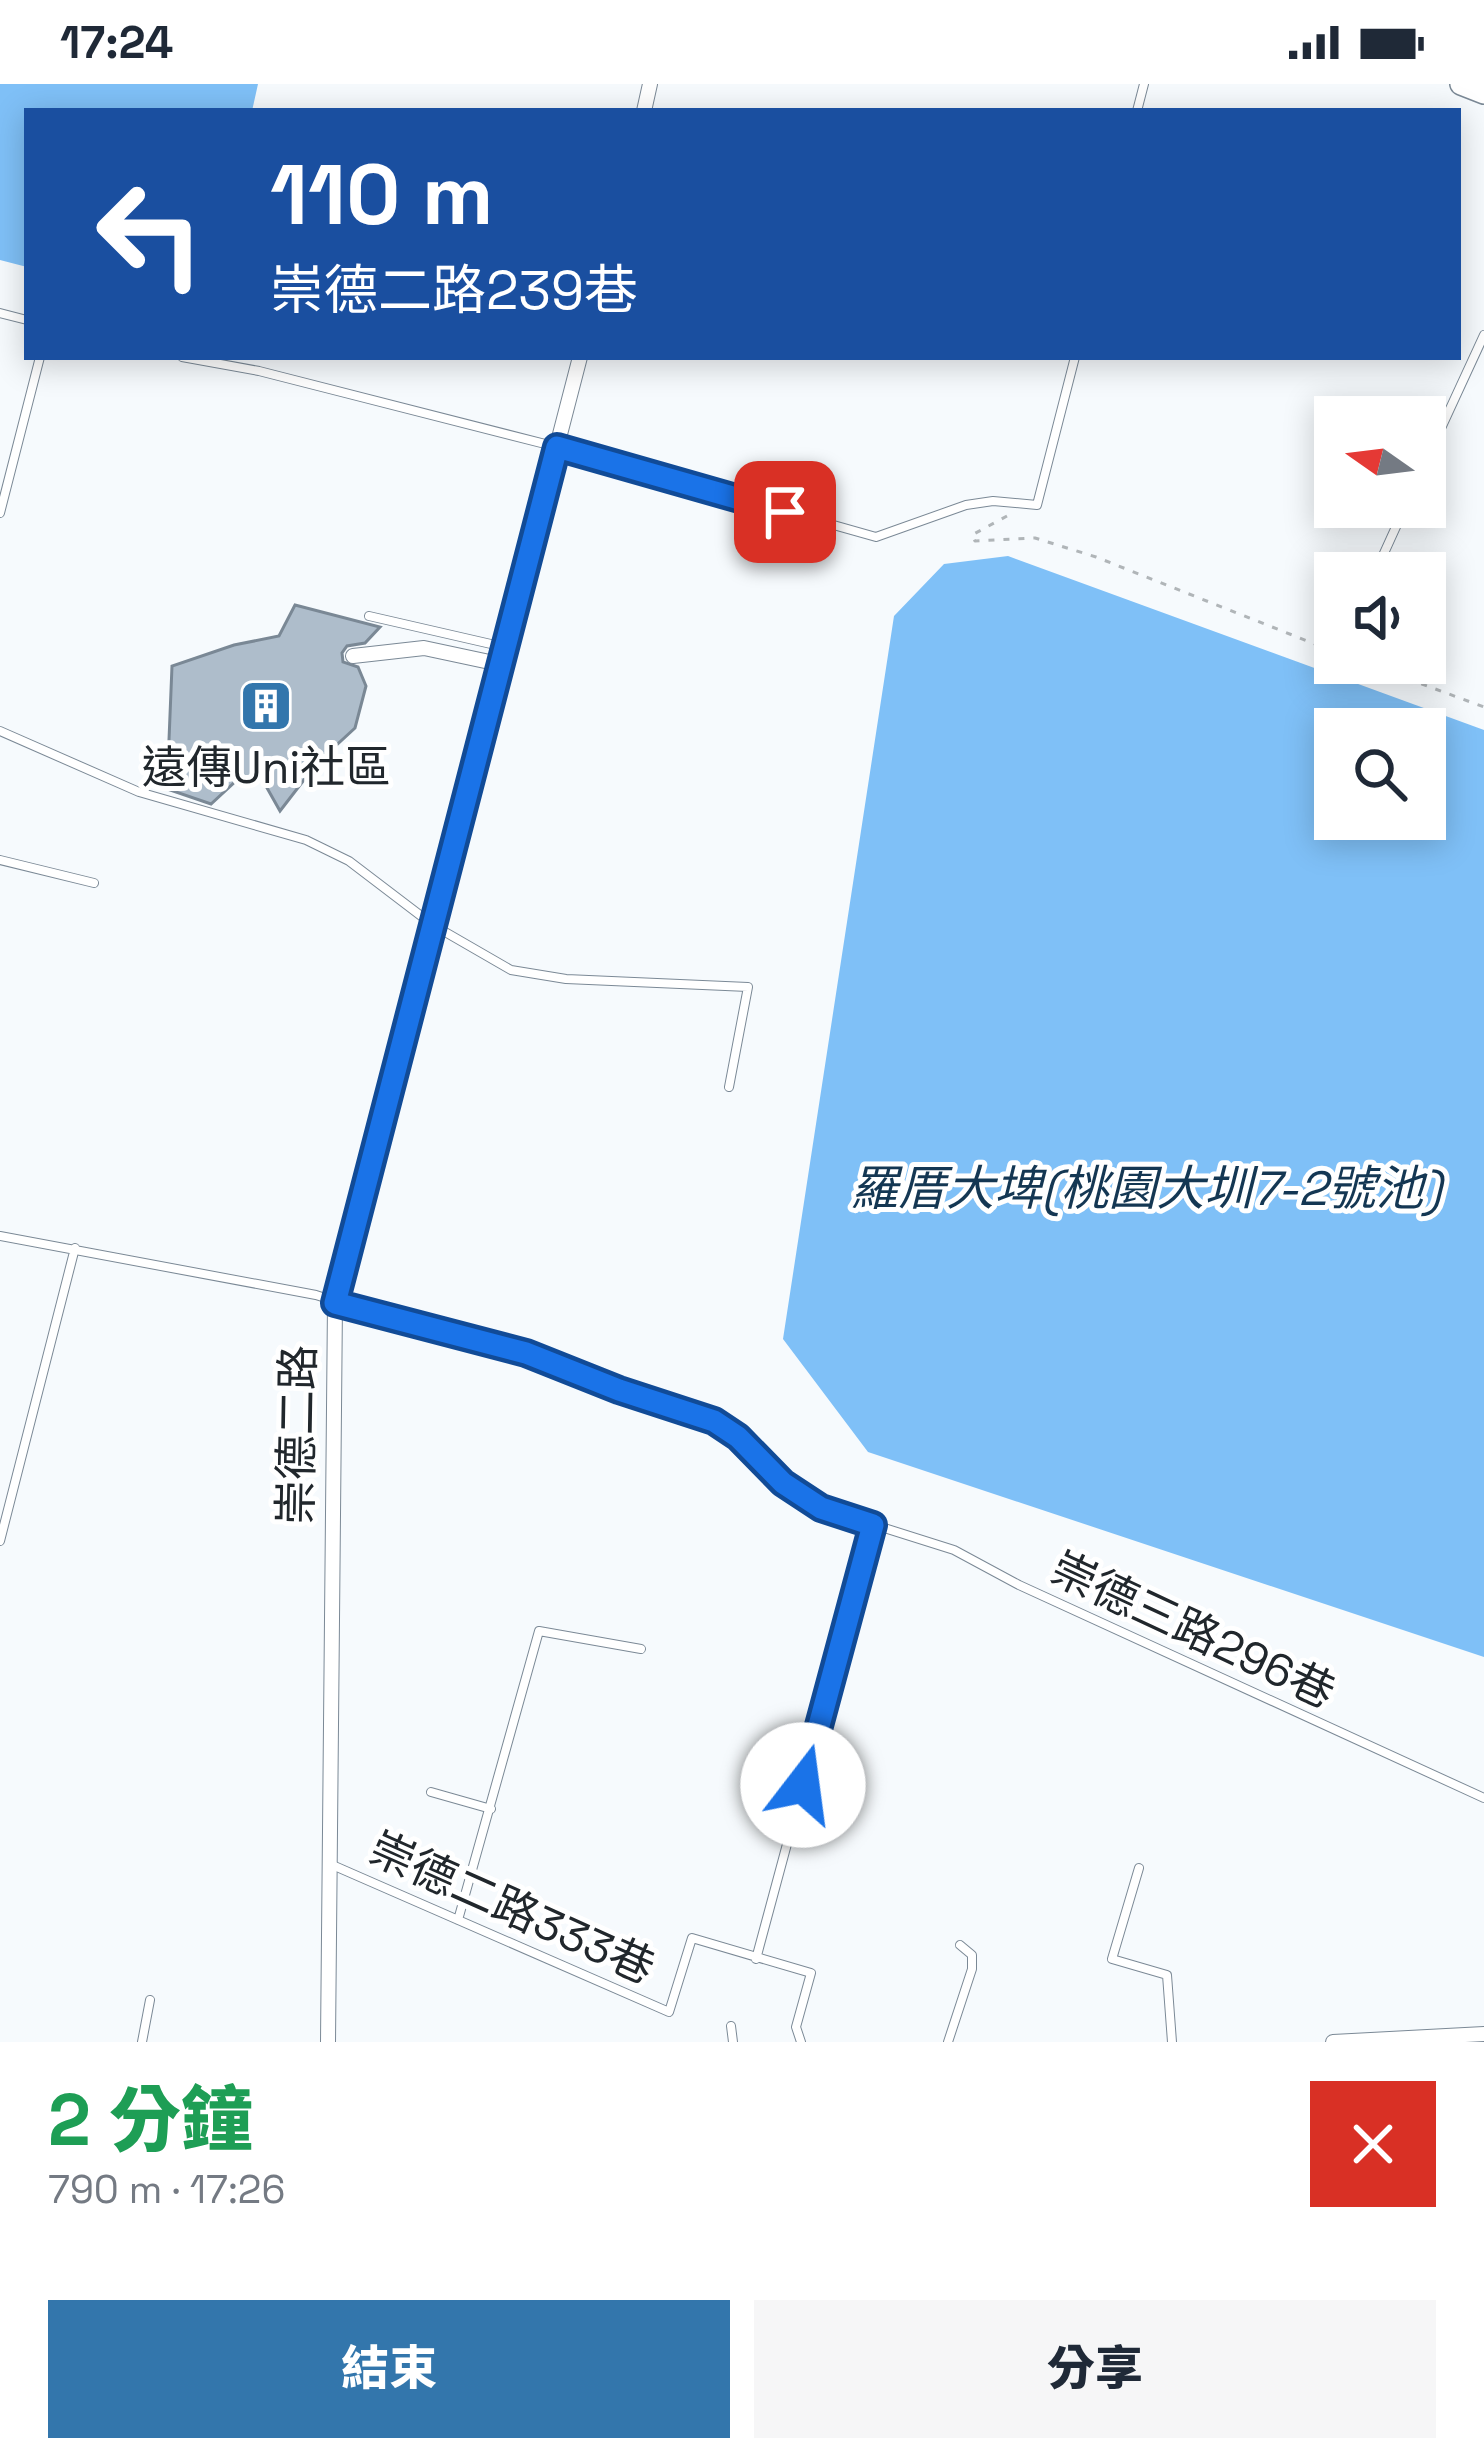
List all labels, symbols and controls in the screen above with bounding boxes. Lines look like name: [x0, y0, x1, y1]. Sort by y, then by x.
text: 17:24: [60, 14, 173, 71]
text: 110 m: [270, 141, 493, 249]
icon: left: [72, 156, 228, 312]
text: 崇德二路239巷: [270, 256, 638, 325]
north arrow: [1314, 396, 1446, 528]
map controls: [1314, 396, 1446, 840]
pin: [734, 461, 836, 563]
icon: arrive: [752, 479, 818, 545]
button: sound: [1314, 552, 1446, 684]
building icon: 遠傳Uni社區: [238, 678, 294, 734]
button: search: [1314, 708, 1446, 840]
place label: 遠傳Uni社區: [142, 739, 390, 796]
water label: 羅厝大埤(桃園大圳7-2號池): [850, 1158, 1446, 1219]
street label: 崇德二路: [267, 1345, 327, 1525]
street label: 崇德三路296巷: [1042, 1539, 1344, 1721]
position arrow: [740, 1722, 866, 1848]
street label: 崇德二路333巷: [360, 1820, 664, 1996]
text: 2 分鐘: [48, 2074, 253, 2166]
button: close: [1310, 2081, 1436, 2207]
text: 790 m · 17:26: [48, 2165, 285, 2214]
button: 結束: [48, 2300, 730, 2438]
button: 分享: [754, 2300, 1436, 2438]

